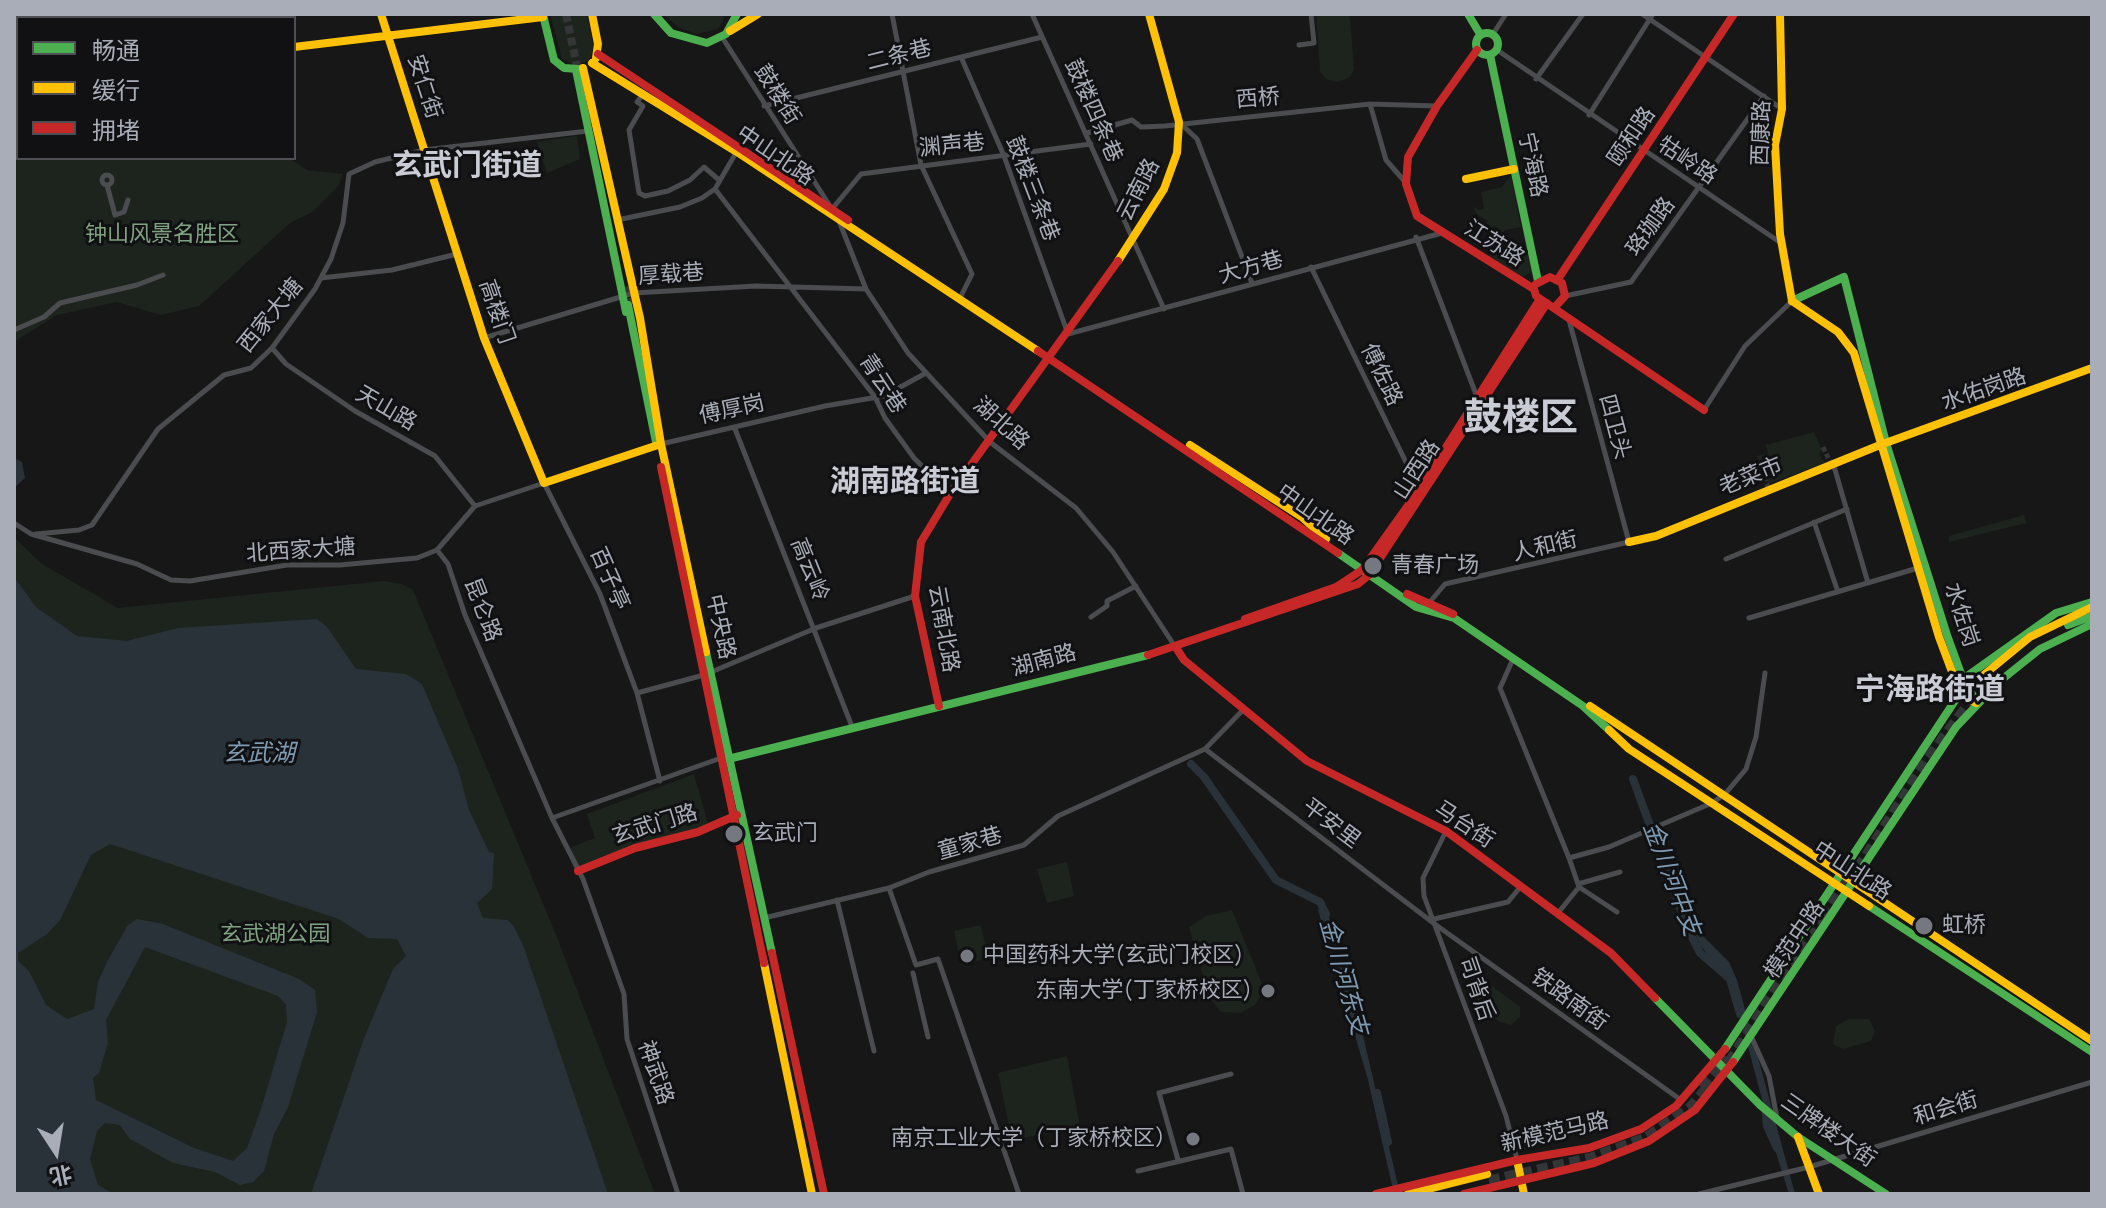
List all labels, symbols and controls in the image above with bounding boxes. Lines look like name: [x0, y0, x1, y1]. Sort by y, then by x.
legend: [16, 16, 296, 160]
text: 畅通: [92, 33, 140, 66]
street label: 二条巷: [864, 35, 934, 77]
street label: 安仁街: [401, 52, 447, 122]
street label: 鼓楼四条巷: [1059, 55, 1127, 167]
street label: 鼓楼街: [748, 60, 806, 130]
text: 缓行: [92, 73, 140, 106]
street label: 西桥: [1235, 84, 1281, 114]
street label: 西康路: [1748, 100, 1776, 166]
street label: 颐和路: [1603, 102, 1661, 172]
text: 拥堵: [92, 113, 140, 146]
street label: 中山北路: [731, 120, 819, 192]
street label: 渊声巷: [918, 129, 986, 163]
street label: 宁海路: [1512, 130, 1552, 200]
street label: 牯岭路: [1652, 132, 1722, 190]
street label: 鼓楼三条巷: [1000, 133, 1064, 245]
district label: 玄武门街道: [392, 149, 542, 185]
street label: 云南路: [1112, 155, 1166, 225]
street label: 珞珈路: [1621, 193, 1681, 261]
street label: 江苏路: [1459, 215, 1529, 273]
park label: 钟山风景名胜区: [85, 222, 239, 248]
street label: 大方巷: [1216, 246, 1286, 290]
street label: 厚载巷: [637, 260, 705, 290]
street label: 西家大塘: [233, 273, 309, 359]
street label: 高楼门: [473, 277, 519, 347]
street label: 傅佐路: [1355, 340, 1407, 410]
street label: 青云巷: [853, 349, 911, 419]
street label: 水佑岗路: [1938, 363, 2030, 417]
street label: 天山路: [351, 381, 421, 437]
street label: 傅厚岗: [697, 390, 767, 430]
street label: 湖北路: [968, 392, 1034, 456]
street label: 四卫头: [1593, 392, 1635, 462]
district label: 鼓楼区: [1464, 396, 1578, 442]
street label: 山西路: [1388, 435, 1446, 505]
street label: 老菜市: [1715, 452, 1787, 502]
district label: 湖南路街道: [830, 465, 980, 501]
street label: 中山北路: [1271, 479, 1359, 551]
street label: 人和街: [1510, 527, 1580, 567]
street label: 北西家大塘: [245, 534, 357, 568]
street label: 高云岭: [784, 534, 834, 606]
street label: 百子亭: [584, 543, 634, 615]
place label: 青春广场: [1391, 553, 1479, 579]
marker: 青春广场: [1362, 555, 1384, 577]
street label: 昆仑路: [458, 574, 506, 646]
street label: 水佐岗: [1938, 580, 1984, 650]
street label: 云南北路: [922, 583, 964, 675]
street label: 中央路: [700, 592, 740, 662]
street label: 湖南路: [1009, 640, 1079, 682]
district label: 宁海路街道: [1855, 673, 2005, 709]
water label: 玄武湖: [223, 740, 295, 768]
street label: 平安里: [1297, 794, 1365, 854]
street label: 马台街: [1429, 796, 1499, 854]
street label: 玄武门路: [609, 800, 701, 850]
water label: 金川河中支: [1636, 818, 1706, 940]
place label: 玄武门: [752, 821, 818, 847]
street label: 童家巷: [935, 822, 1005, 866]
marker: 玄武门: [723, 823, 745, 845]
street label: 中山北路: [1808, 836, 1896, 906]
street label: 模范中路: [1759, 896, 1831, 984]
place label: 虹桥: [1942, 913, 1986, 939]
water label: 金川河东支: [1313, 915, 1373, 1039]
marker: 虹桥: [1913, 915, 1935, 937]
park label: 玄武湖公园: [220, 922, 330, 948]
place label: 中国药科大学(玄武门校区): [983, 943, 1244, 969]
marker: 中国药科大学(玄武门校区): [958, 947, 976, 965]
street label: 司背后: [1453, 954, 1499, 1024]
street label: 铁路南街: [1526, 963, 1612, 1037]
place label: 东南大学(丁家桥校区): [1035, 978, 1252, 1004]
marker: 东南大学(丁家桥校区): [1259, 982, 1277, 1000]
street label: 神武路: [632, 1038, 678, 1108]
street label: 和会街: [1911, 1087, 1981, 1131]
street label: 三牌楼大街: [1775, 1089, 1881, 1173]
street label: 新模范马路: [1498, 1108, 1612, 1158]
north arrow: [16, 1112, 96, 1192]
place label: 南京工业大学（丁家桥校区）: [891, 1126, 1177, 1152]
marker: 南京工业大学（丁家桥校区）: [1184, 1130, 1202, 1148]
text: 北: [47, 1159, 75, 1192]

